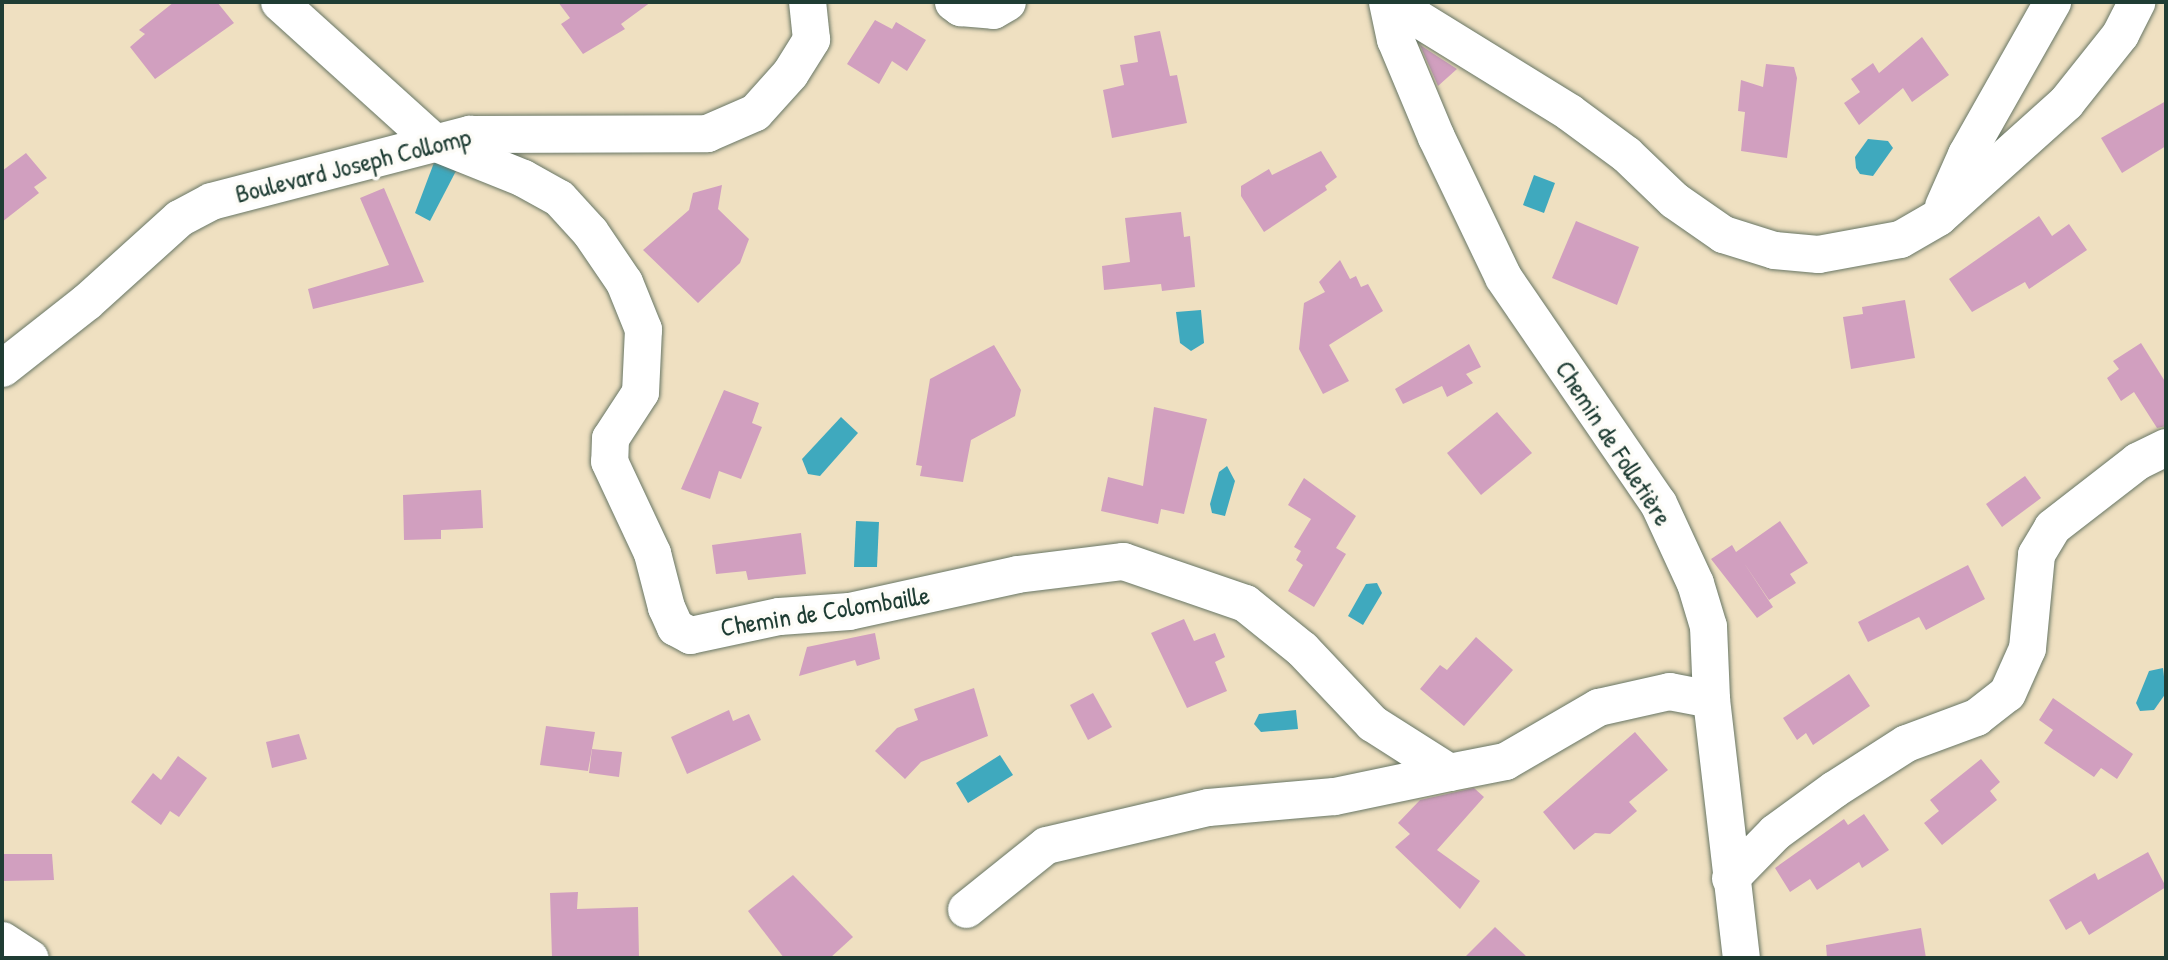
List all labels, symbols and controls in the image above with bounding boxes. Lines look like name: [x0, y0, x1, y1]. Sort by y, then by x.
street label: Boulevard Joseph Collomp: [232, 121, 474, 209]
street label: Chemin de Folletière: [1549, 355, 1679, 531]
street label: Chemin de Colombaille: [718, 579, 932, 643]

